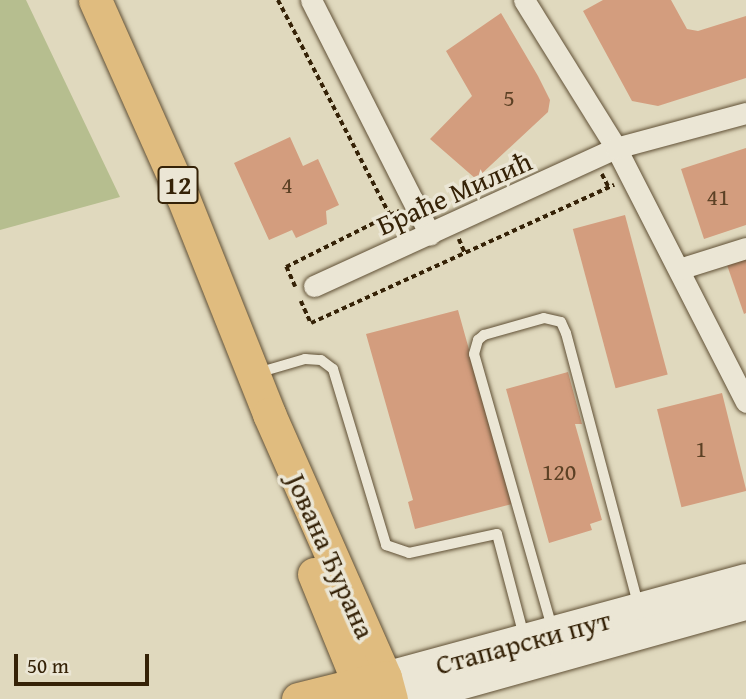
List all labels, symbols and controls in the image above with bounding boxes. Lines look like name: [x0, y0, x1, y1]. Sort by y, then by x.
house number: 5: [503, 84, 515, 112]
street label: Браће Милић: [371, 144, 537, 242]
road number: 12: [157, 162, 199, 208]
house number: 4: [281, 171, 293, 199]
house number: 41: [706, 183, 730, 211]
house number: 1: [695, 435, 707, 463]
house number: 120: [542, 458, 576, 486]
street label: Јована Ђурана: [280, 468, 382, 644]
street label: Стапарски пут: [432, 603, 614, 681]
scale bar: [18, 640, 152, 684]
text: 50 m: [27, 650, 69, 681]

